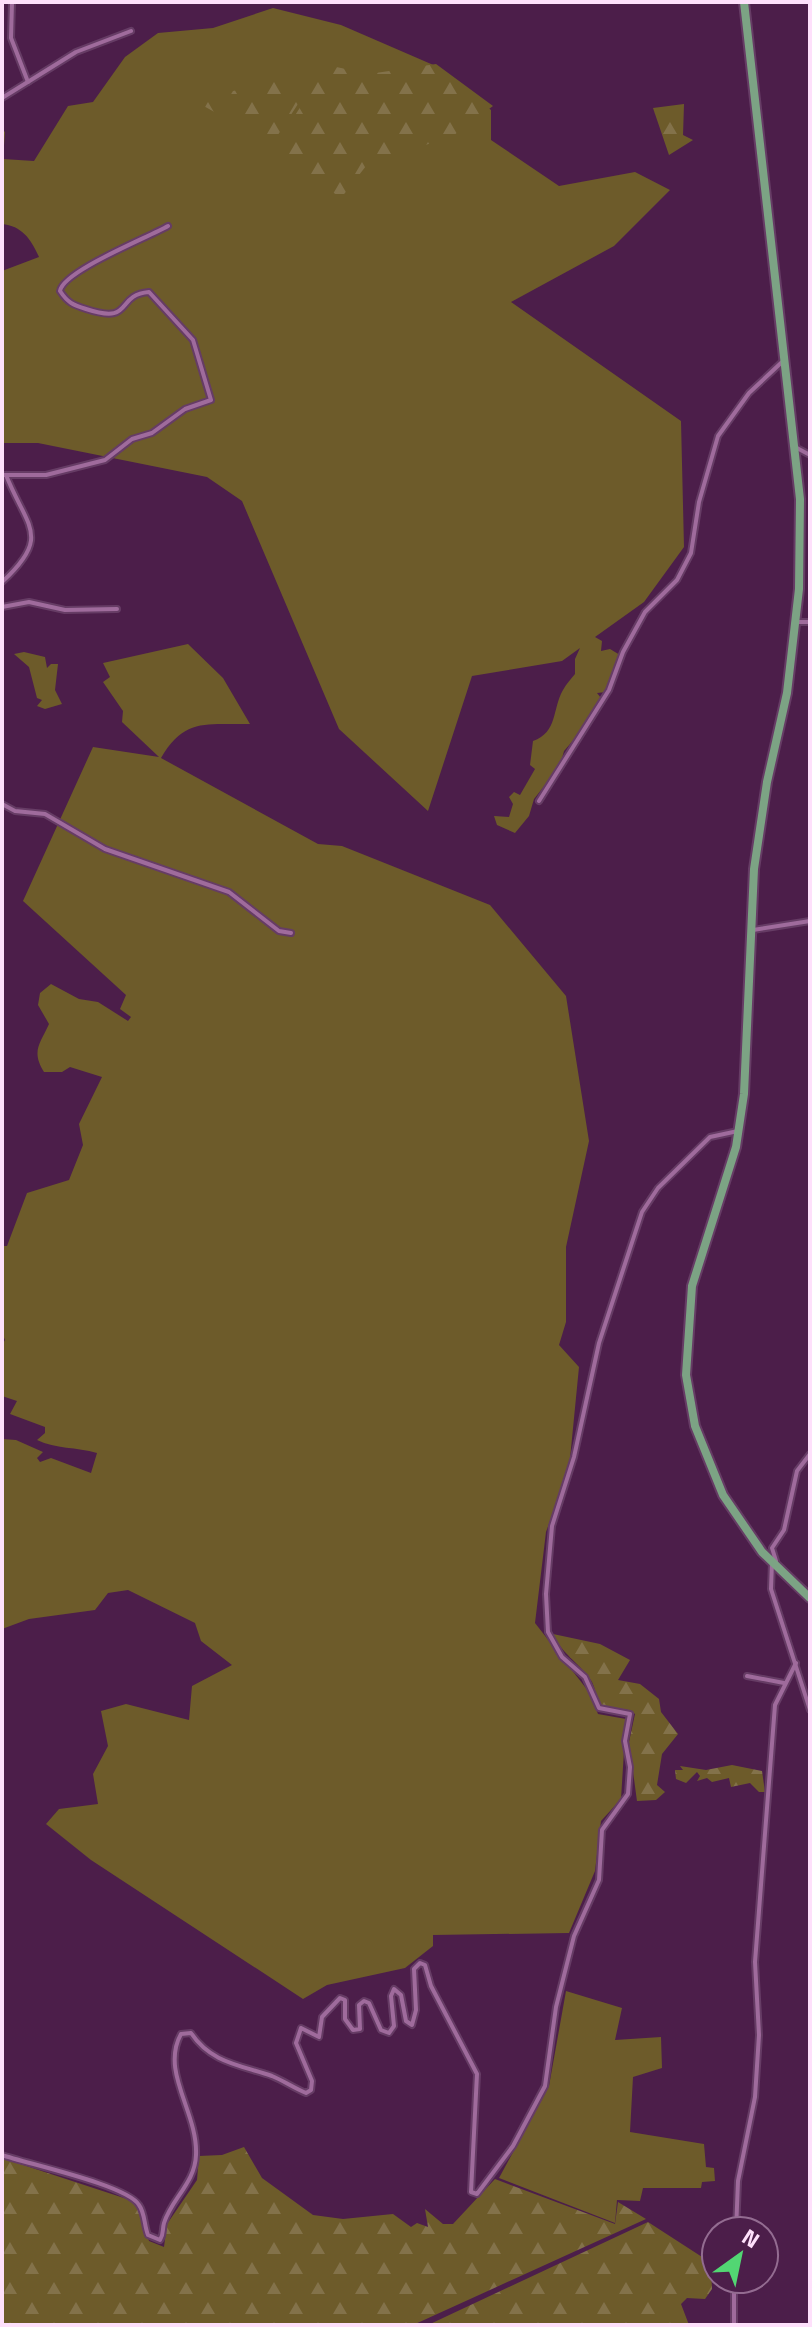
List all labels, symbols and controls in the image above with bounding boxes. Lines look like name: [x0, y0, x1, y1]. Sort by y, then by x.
north arrow: [700, 2215, 780, 2295]
text: N: [735, 2220, 767, 2257]

